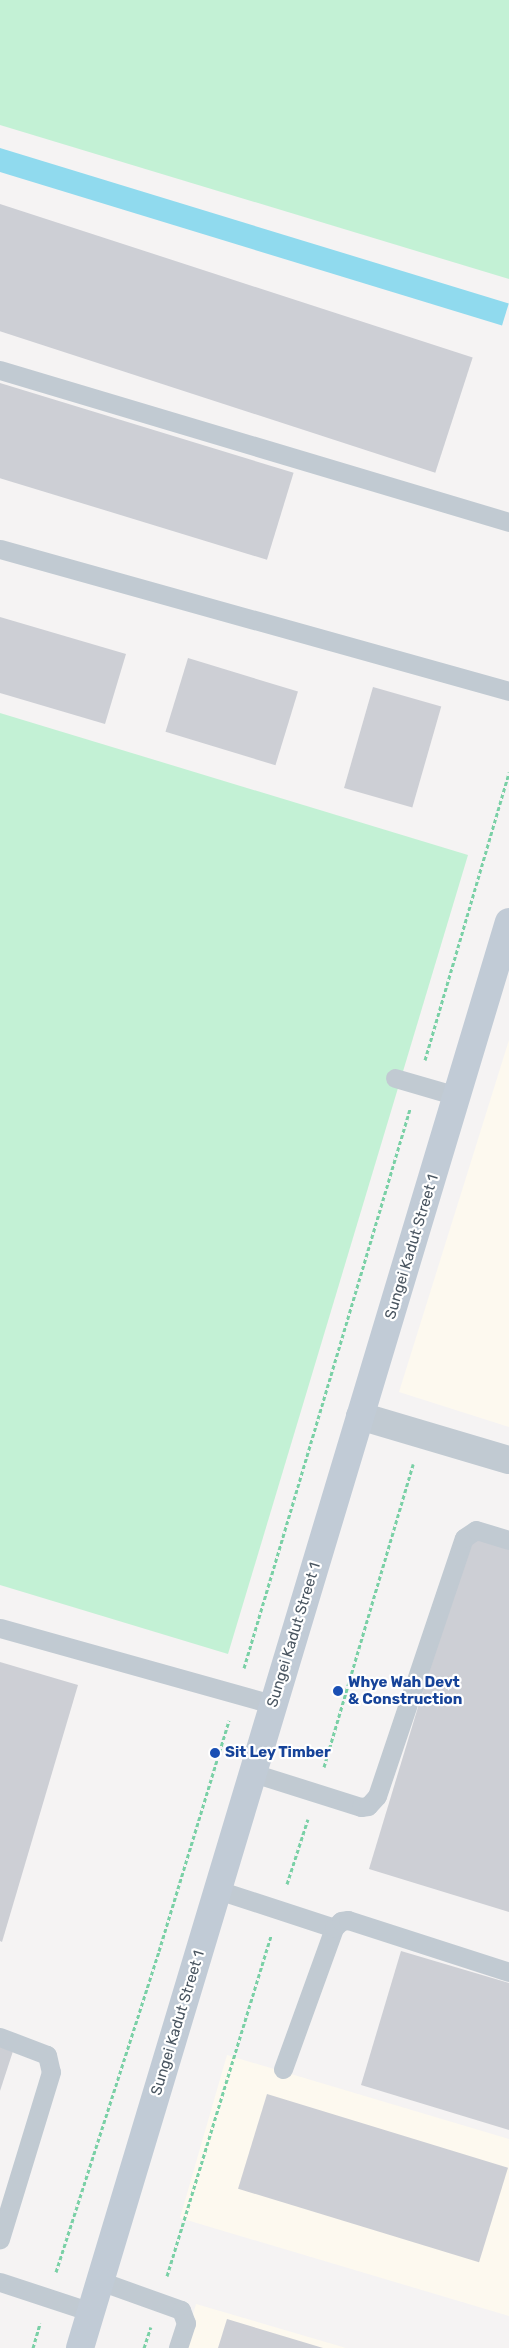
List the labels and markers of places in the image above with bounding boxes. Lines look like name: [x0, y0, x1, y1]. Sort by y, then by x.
place label: Whye Wah Devt & Construction: [348, 1673, 462, 1708]
marker: Whye Wah Devt & Construction: [332, 1685, 344, 1697]
place label: Sit Ley Timber: [225, 1744, 332, 1762]
marker: Sit Ley Timber: [209, 1747, 221, 1759]

